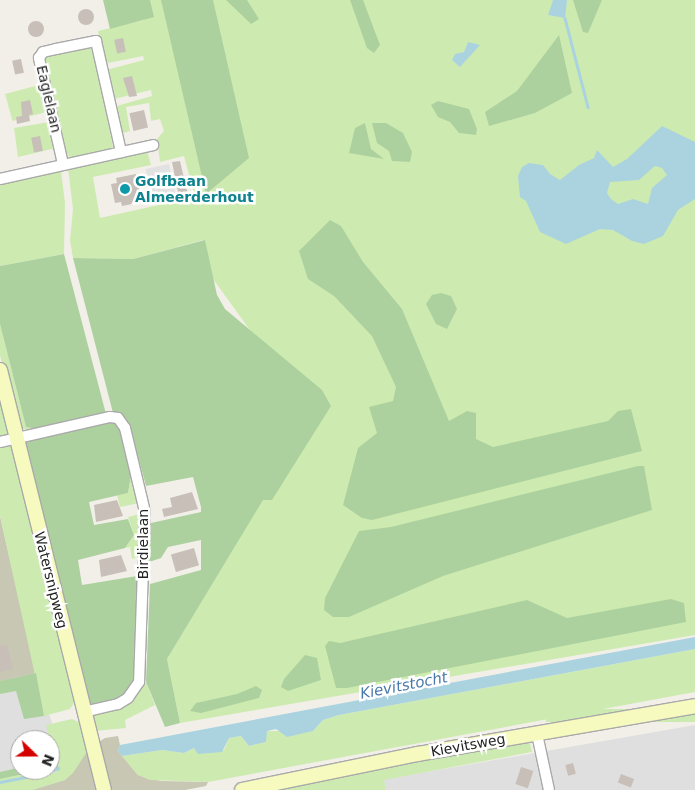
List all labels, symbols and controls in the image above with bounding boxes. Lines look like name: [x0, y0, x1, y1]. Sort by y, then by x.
street label: Eaglelaan: [33, 64, 65, 134]
place label: Golfbaan Almeerderhout: [135, 173, 254, 206]
marker: Golfbaan Almeerderhout: [119, 183, 131, 195]
street label: Birdielaan: [135, 509, 151, 579]
street label: Watersnipweg: [31, 530, 71, 630]
water label: Kievitstocht: [359, 669, 449, 703]
north arrow: [10, 730, 60, 780]
street label: Kievitsweg: [429, 730, 507, 760]
text: N: [38, 752, 58, 769]

